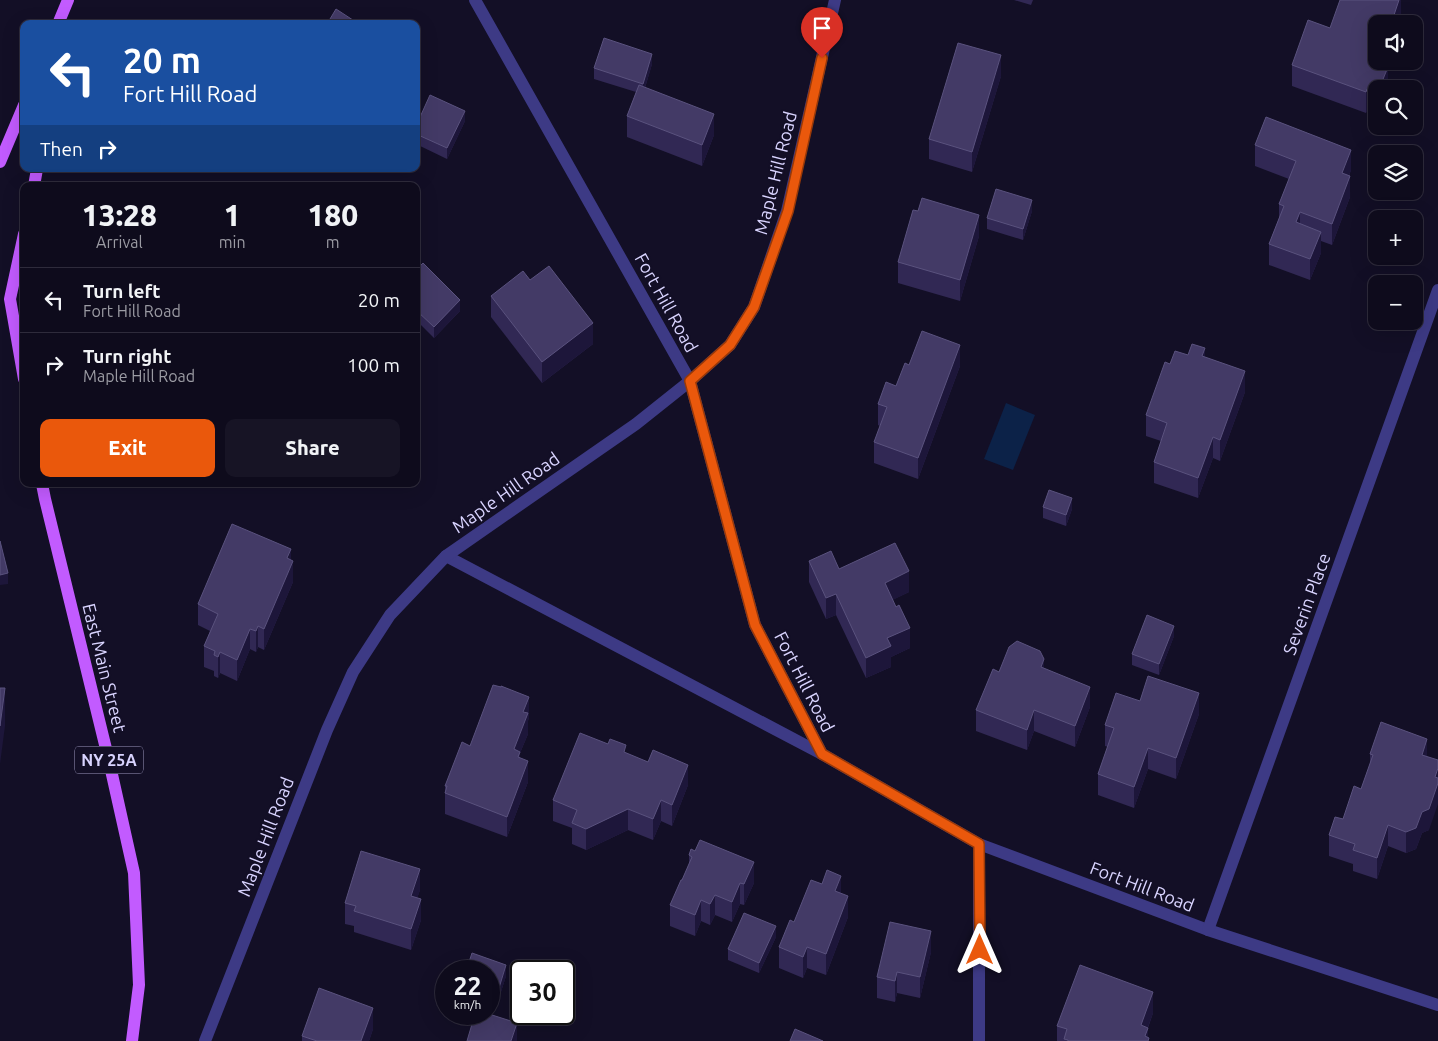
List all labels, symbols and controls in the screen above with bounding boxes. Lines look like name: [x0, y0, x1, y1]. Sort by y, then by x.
pin: [801, 7, 843, 58]
icon: arrive: [808, 14, 836, 42]
map controls: [1368, 15, 1423, 330]
button: sound: [1368, 15, 1423, 70]
icon: left: [40, 40, 105, 105]
text: 20 m: [123, 40, 201, 80]
button: search: [1368, 80, 1423, 135]
text: Fort Hill Road: [123, 81, 257, 106]
street label: Maple Hill Road: [750, 109, 800, 236]
icon: right: [93, 135, 121, 163]
text: Then: [40, 138, 83, 160]
button: layers: [1368, 145, 1423, 200]
text: 13:28: [82, 198, 157, 232]
text: 1: [224, 198, 241, 232]
text: 180: [307, 198, 358, 232]
button: +: [1368, 210, 1423, 265]
text: Arrival: [96, 233, 143, 251]
text: min: [219, 233, 246, 251]
text: m: [326, 233, 340, 251]
street label: Fort Hill Road: [631, 250, 702, 355]
button: −: [1368, 275, 1423, 330]
text: Turn left: [83, 280, 161, 302]
icon: left: [40, 286, 68, 314]
text: 20 m: [358, 289, 400, 311]
text: Fort Hill Road: [83, 302, 181, 320]
text: Turn right: [83, 345, 171, 367]
icon: right: [40, 351, 68, 379]
text: 100 m: [347, 354, 400, 376]
text: Maple Hill Road: [83, 367, 195, 385]
button: Exit: [40, 419, 215, 477]
button: Share: [225, 419, 400, 477]
street label: Maple Hill Road: [448, 448, 563, 537]
street label: Severin Place: [1278, 550, 1334, 657]
street label: East Main Street: [79, 601, 131, 734]
street label: Fort Hill Road: [771, 628, 839, 735]
road number: NY 25A: [75, 746, 143, 774]
street label: Maple Hill Road: [233, 774, 297, 899]
street label: Fort Hill Road: [1087, 857, 1197, 915]
position arrow: [953, 923, 1005, 975]
speed limit sign: 30: [510, 960, 575, 1025]
text: 22: [453, 972, 482, 1000]
text: km/h: [454, 998, 481, 1011]

